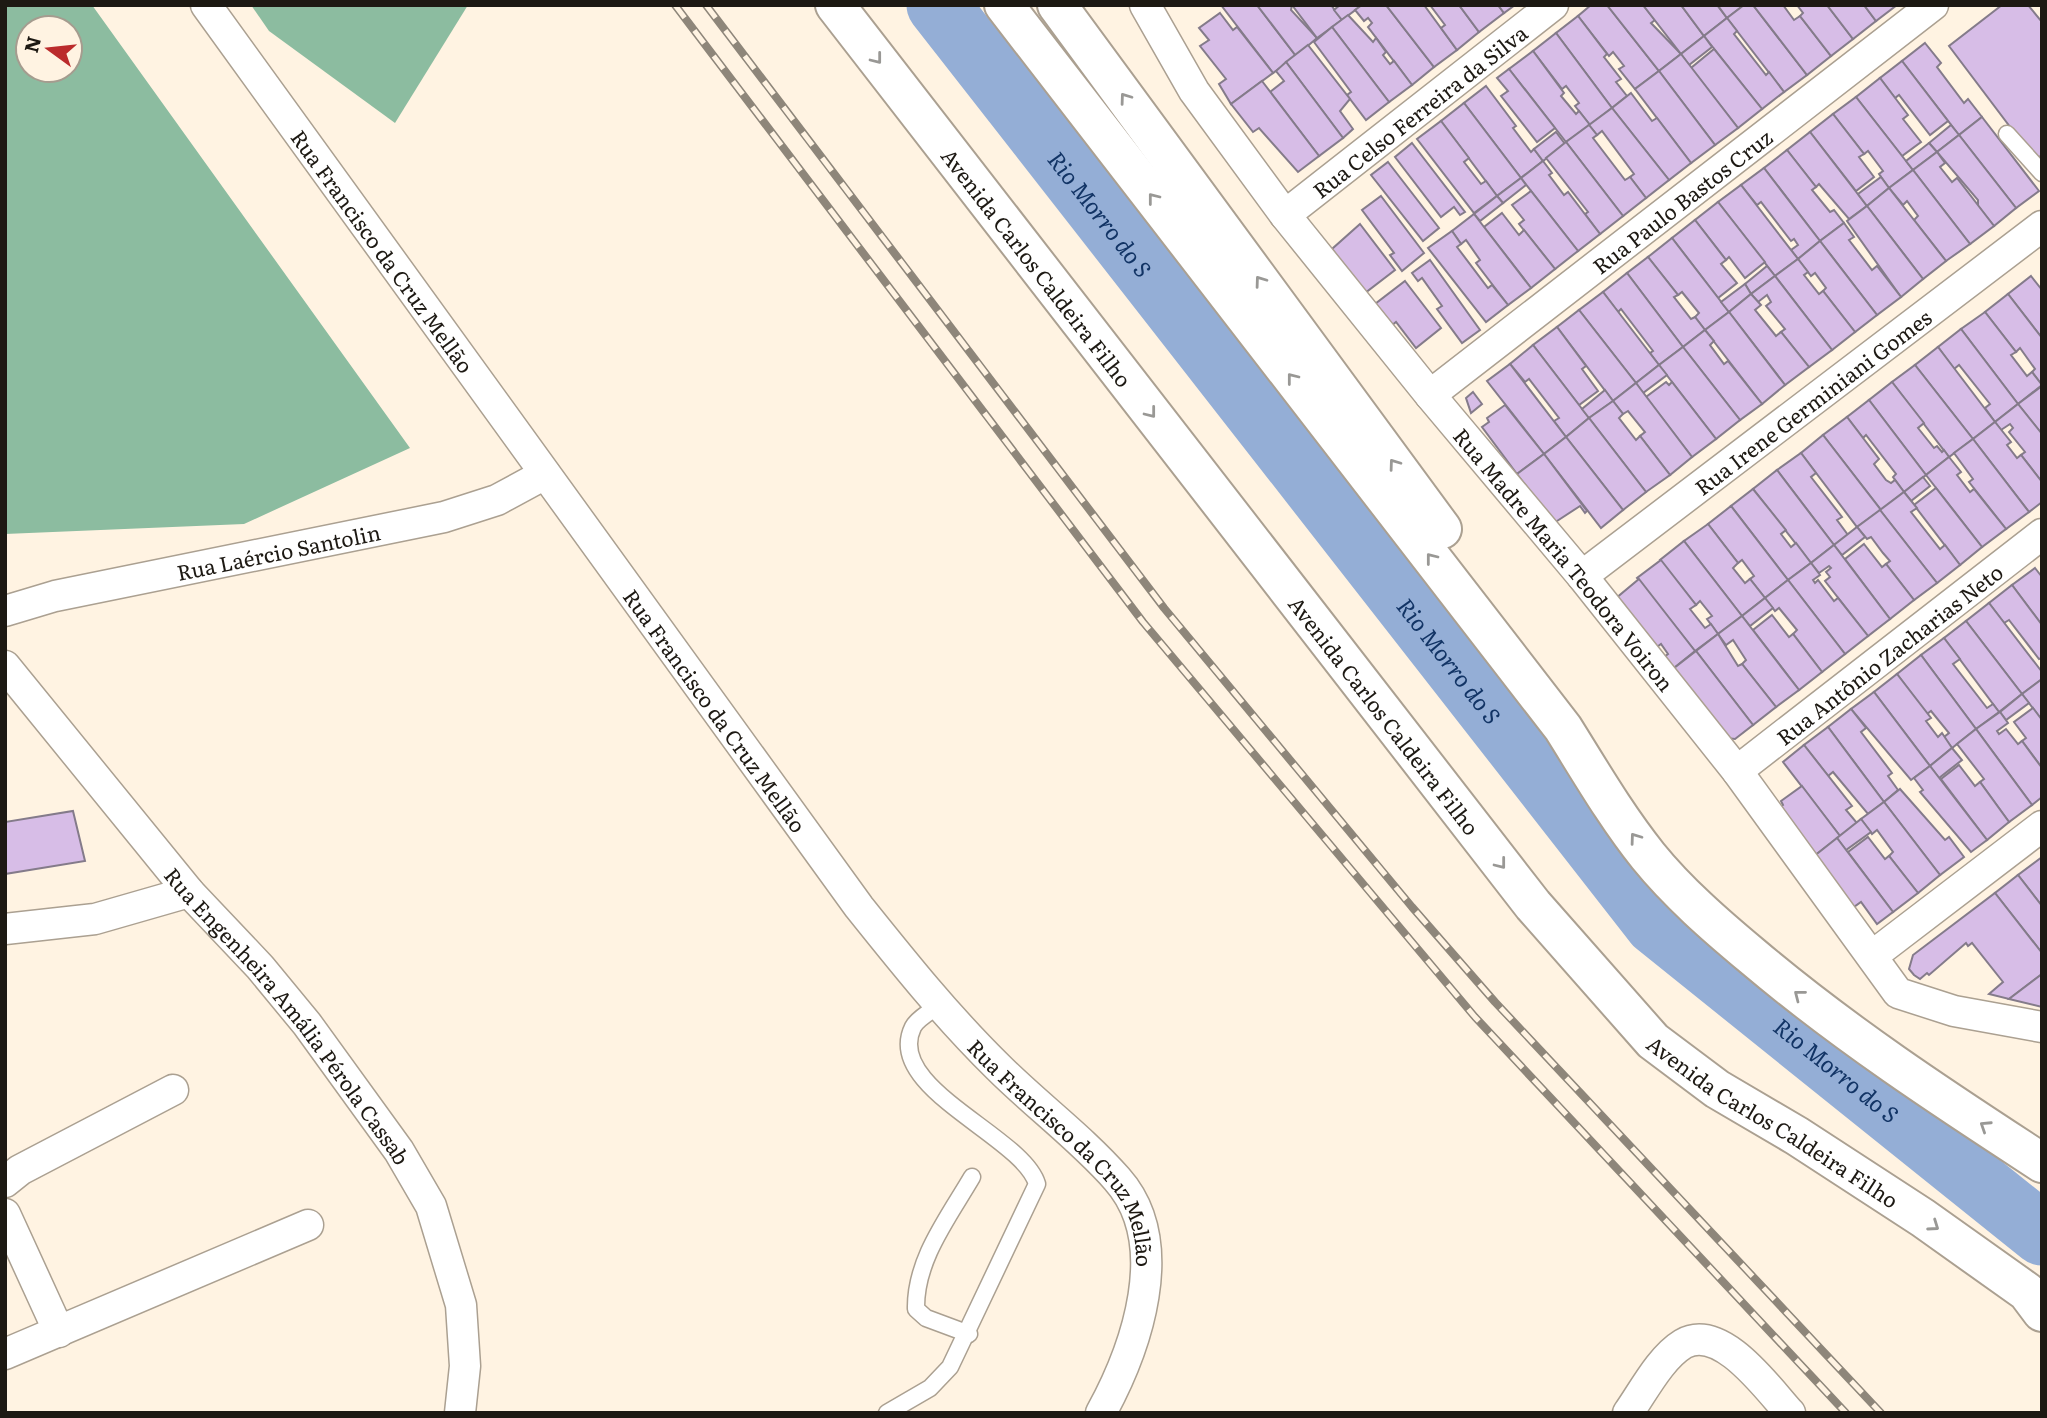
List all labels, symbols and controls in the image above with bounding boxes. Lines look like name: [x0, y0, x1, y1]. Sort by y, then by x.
north arrow: [14, 14, 84, 84]
street label: Rua Celso Ferreira da Silva: [1305, 16, 1533, 204]
text: N: [16, 33, 47, 56]
one-way arrow: [868, 51, 881, 64]
one-way arrow: [1121, 93, 1133, 106]
street label: Rua Paulo Bastos Cruz: [1585, 121, 1778, 280]
street label: Rua Francisco da Cruz Mellão: [285, 122, 482, 379]
street label: Avenida Carlos Caldeira Filho: [935, 141, 1140, 393]
water label: Rio Morro do S: [1041, 143, 1161, 283]
one-way arrow: [1149, 193, 1162, 205]
one-way arrow: [1256, 276, 1268, 289]
street label: Rua Irene Germiniani Gomes: [1687, 301, 1937, 501]
one-way arrow: [1288, 373, 1301, 385]
one-way arrow: [1143, 405, 1156, 418]
street label: Rua Madre Maria Teodora Voiron: [1448, 420, 1683, 697]
one-way arrow: [1390, 460, 1403, 472]
street label: Rua Laércio Santolin: [174, 515, 383, 586]
one-way arrow: [1427, 553, 1440, 565]
street label: Rua Antônio Zacharias Neto: [1769, 555, 2008, 751]
street label: Rua Francisco da Cruz Mellão: [617, 582, 815, 838]
street label: Avenida Carlos Caldeira Filho: [1283, 589, 1488, 841]
water label: Rio Morro do S: [1390, 590, 1510, 730]
one-way arrow: [1631, 833, 1643, 846]
one-way arrow: [1493, 856, 1505, 869]
street label: Rua Engenheira Amália Pérola Cassab: [159, 860, 419, 1169]
one-way arrow: [1794, 990, 1807, 1003]
water label: Rio Morro do S: [1767, 1009, 1907, 1130]
street label: Avenida Carlos Caldeira Filho: [1642, 1027, 1905, 1214]
street label: Rua Francisco da Cruz Mellão: [962, 1031, 1162, 1267]
one-way arrow: [1979, 1121, 1992, 1134]
one-way arrow: [1926, 1218, 1939, 1230]

